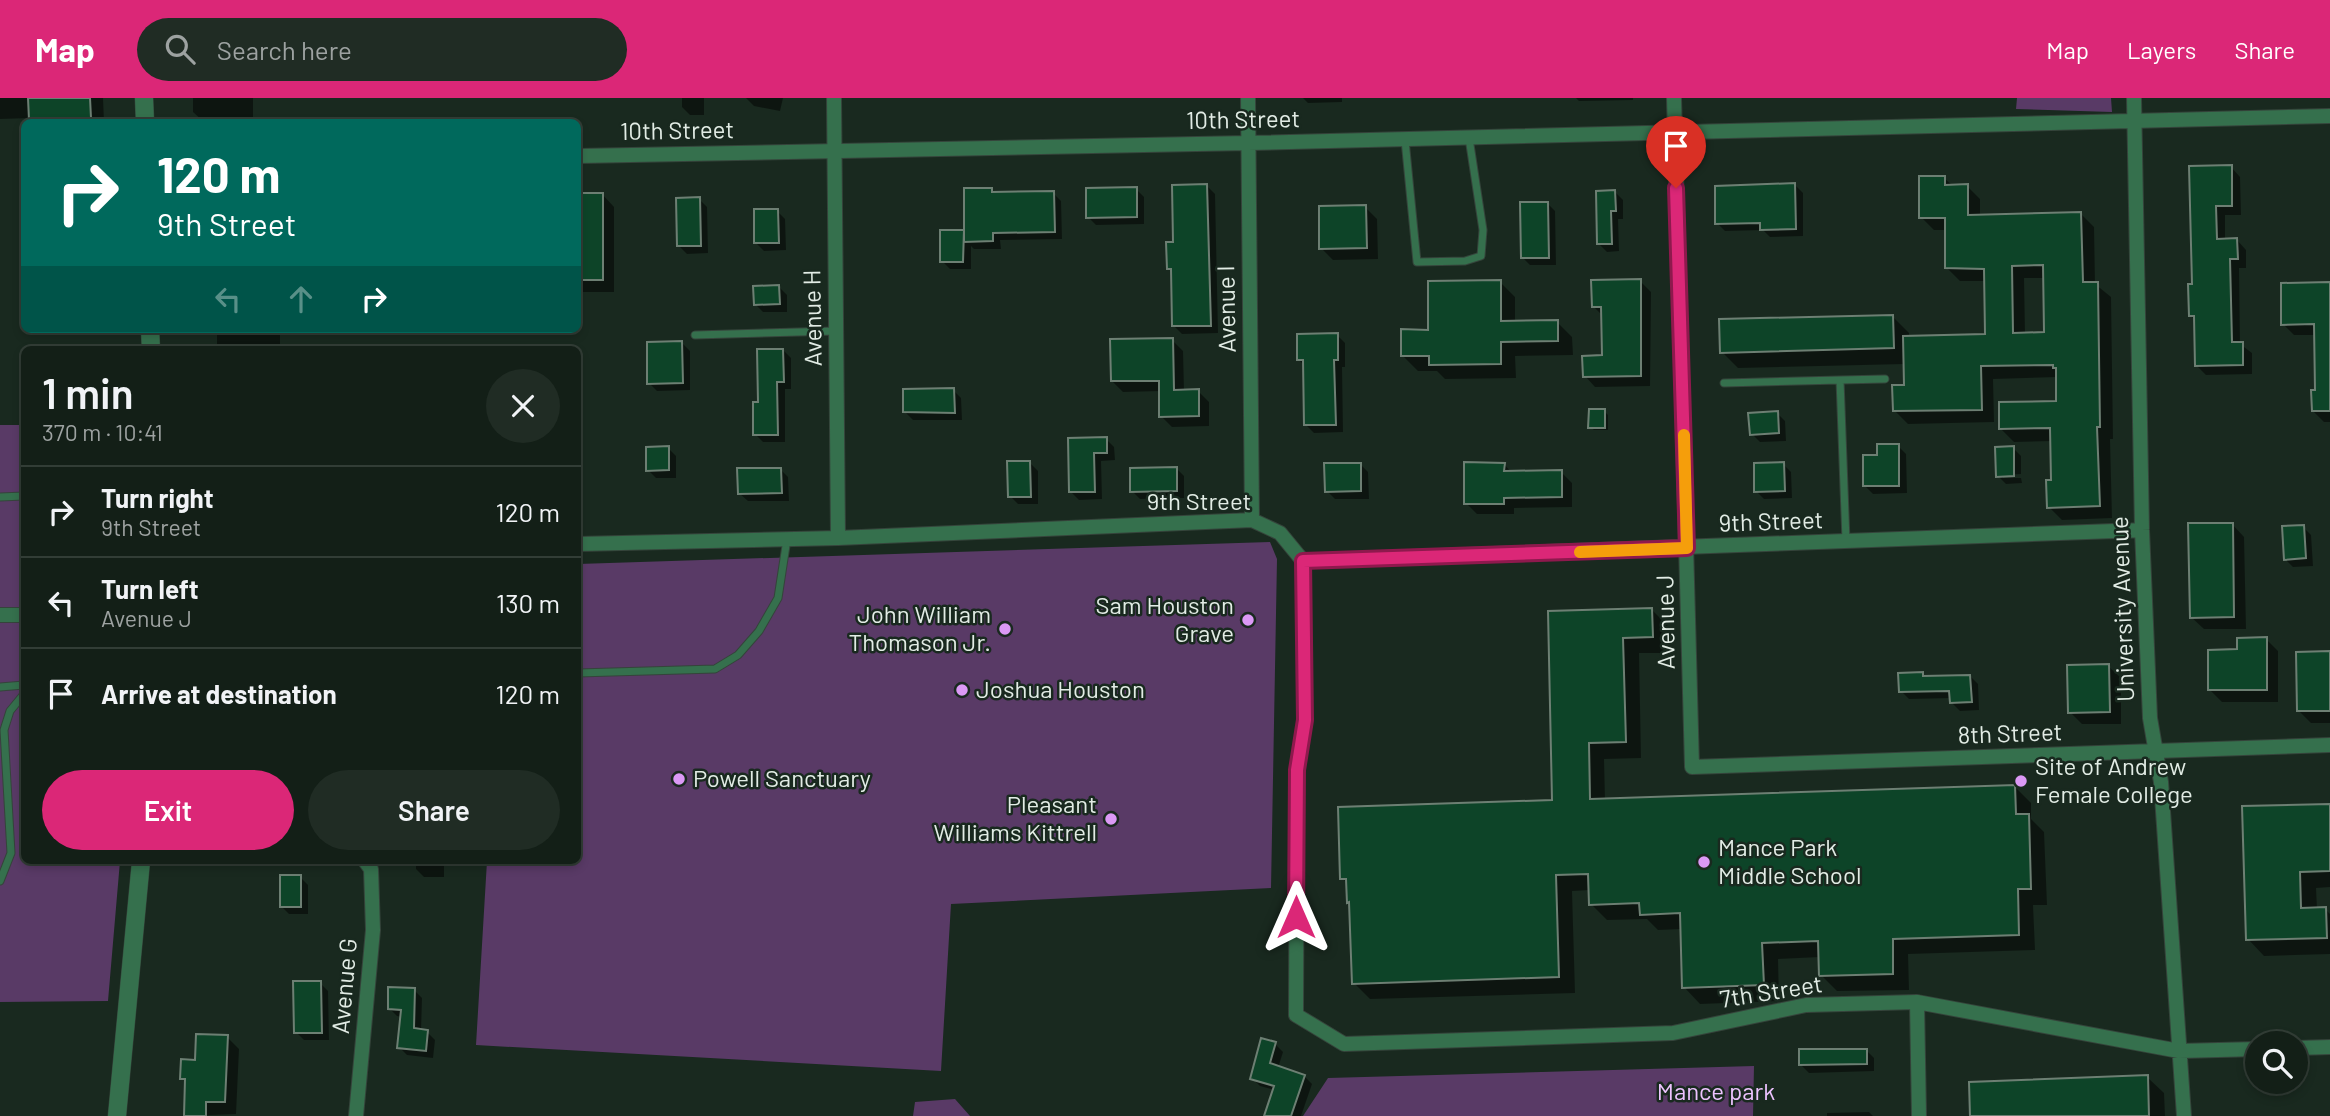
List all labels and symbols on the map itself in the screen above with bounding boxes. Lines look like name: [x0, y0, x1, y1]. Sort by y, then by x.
street label: 10th Street: [1186, 103, 1300, 134]
street label: 10th Street: [620, 114, 734, 145]
pin: [1646, 116, 1706, 188]
street label: Avenue I: [1210, 265, 1241, 353]
street label: Avenue H: [796, 269, 827, 367]
street label: 9th Street: [1147, 486, 1251, 515]
street label: 9th Street: [1718, 504, 1824, 537]
street label: University Avenue: [2104, 516, 2139, 702]
street label: Avenue J: [1649, 574, 1680, 670]
place label: Sam Houston Grave: [1096, 590, 1234, 647]
place label: John William Thomason Jr.: [849, 599, 991, 656]
marker: Sam Houston Grave: [1240, 612, 1256, 628]
marker: John William Thomason Jr.: [997, 621, 1013, 637]
place label: Joshua Houston: [976, 674, 1145, 703]
marker: Joshua Houston: [954, 682, 970, 698]
street label: 8th Street: [1957, 716, 2063, 749]
place label: Site of Andrew Female College: [2035, 751, 2193, 808]
place label: Powell Sanctuary: [693, 763, 871, 792]
marker: Powell Sanctuary: [671, 771, 687, 787]
marker: Site of Andrew Female College: [2013, 773, 2029, 789]
place label: Pleasant Williams Kittrell: [933, 789, 1097, 846]
marker: Pleasant Williams Kittrell: [1103, 811, 1119, 827]
place label: Mance Park Middle School: [1718, 832, 1862, 889]
marker: Mance Park Middle School: [1696, 854, 1712, 870]
position arrow: [1259, 880, 1333, 954]
street label: Avenue G: [325, 937, 362, 1035]
street label: 7th Street: [1717, 968, 1824, 1013]
park label: Mance park: [1657, 1076, 1775, 1105]

